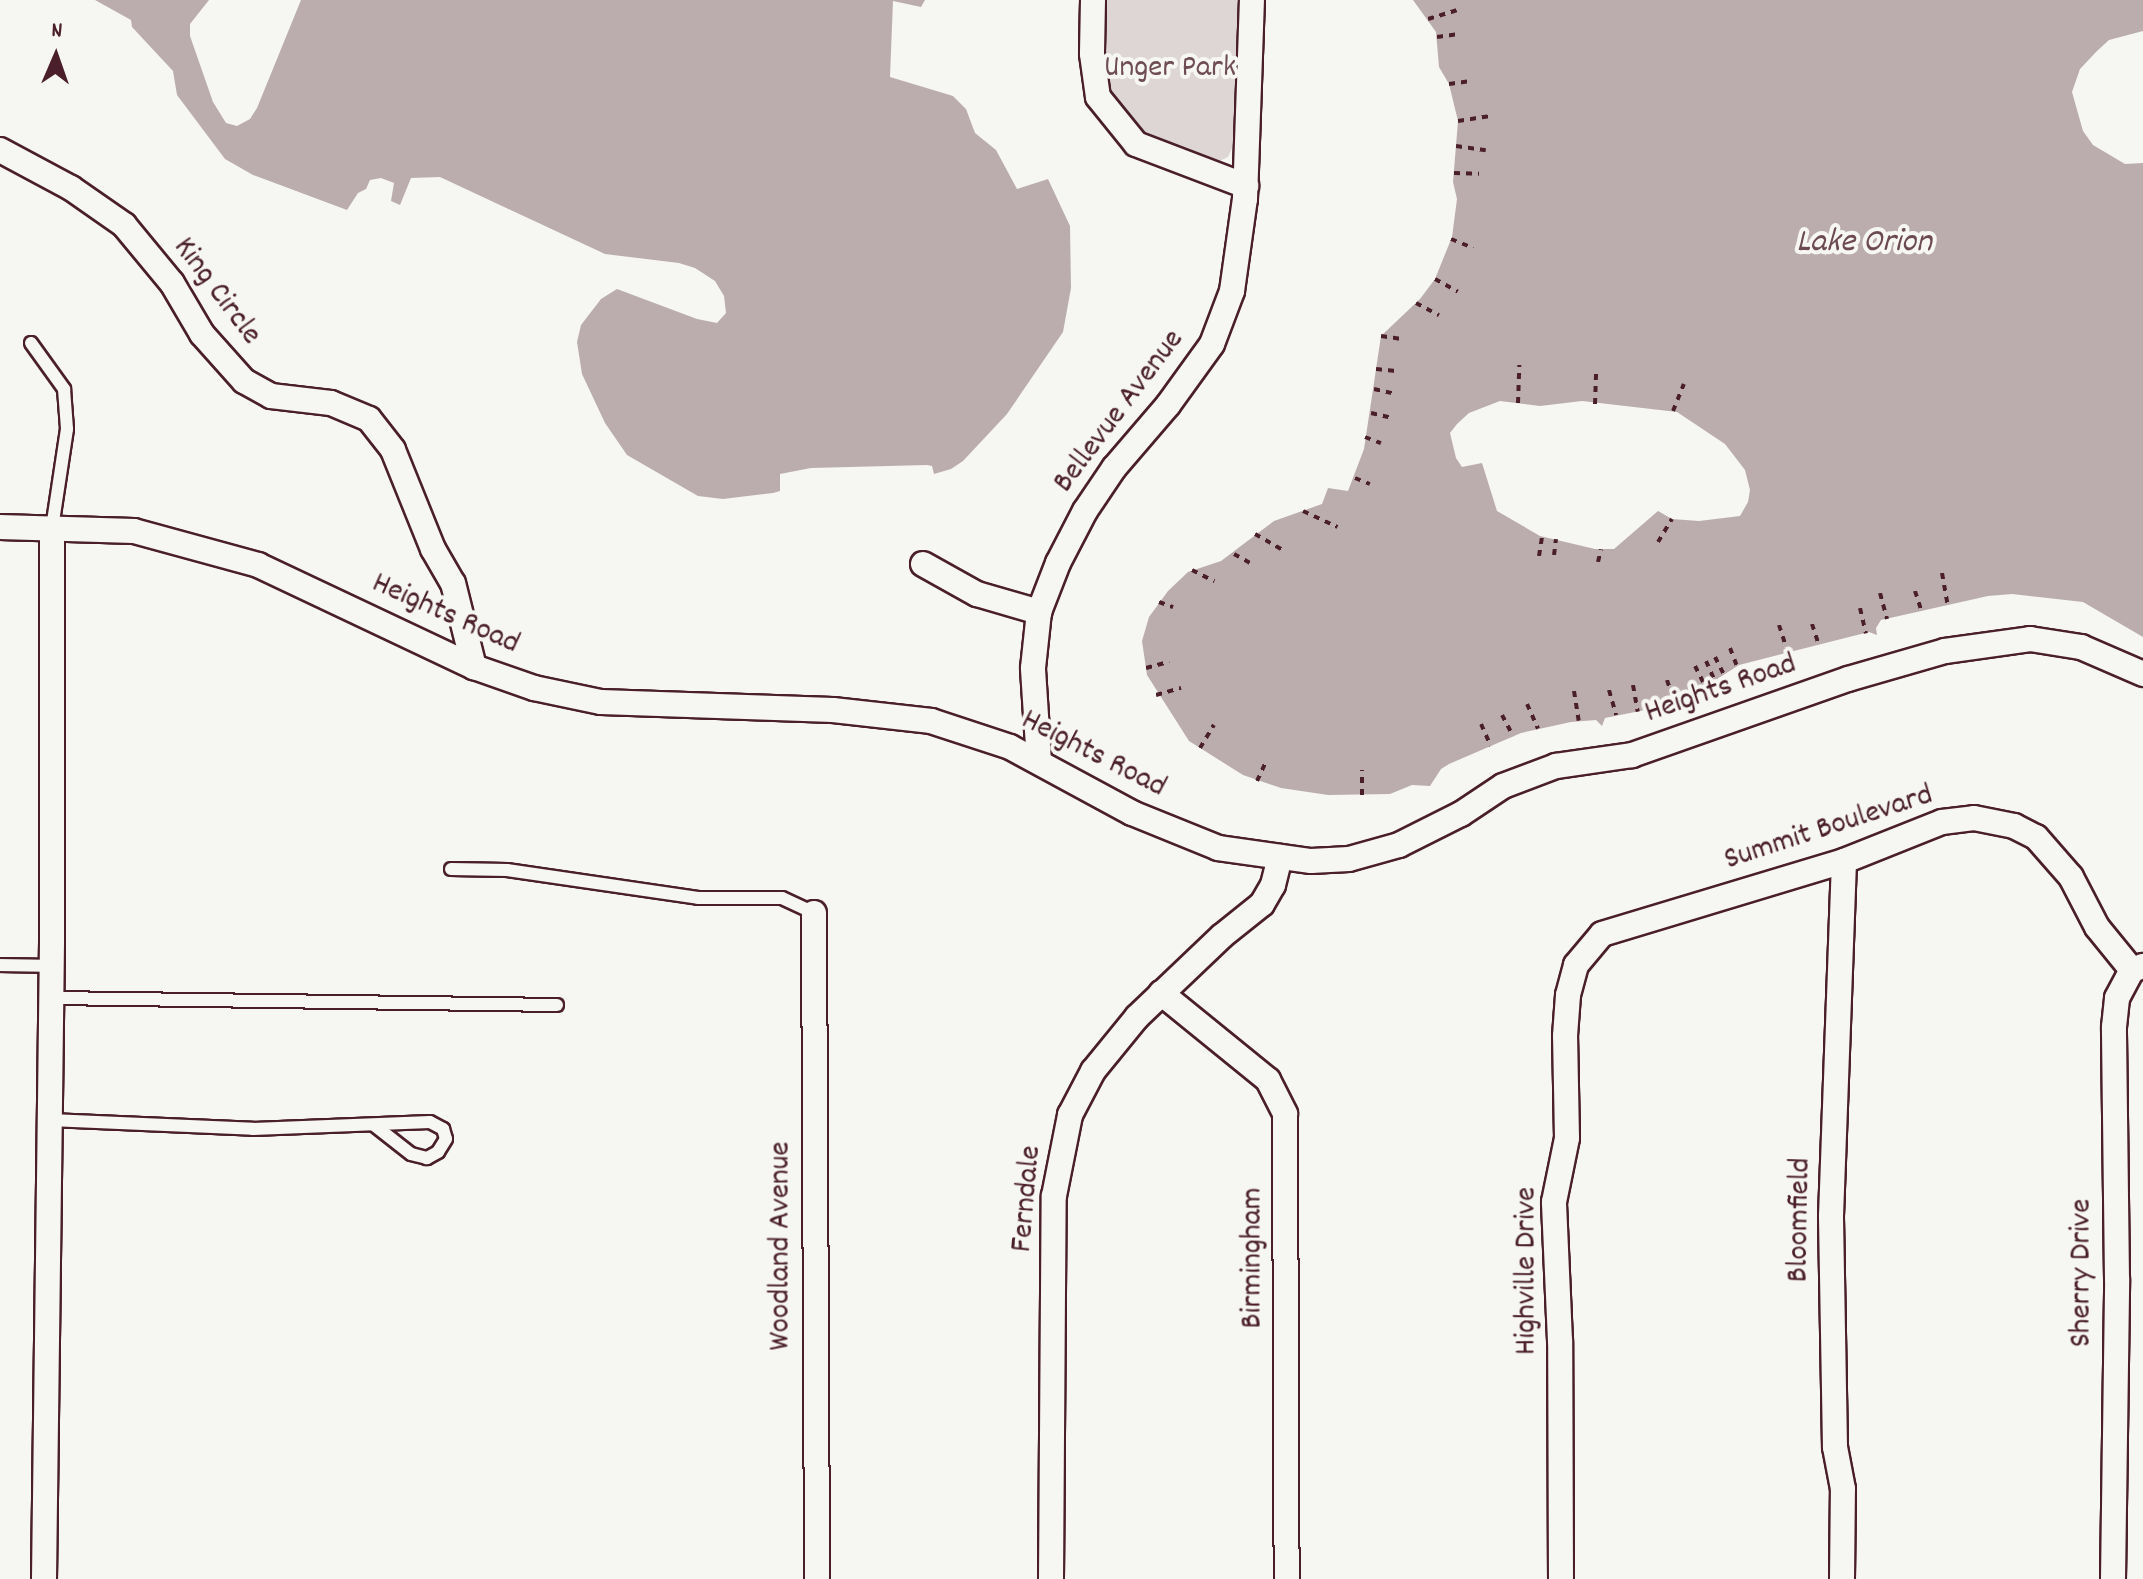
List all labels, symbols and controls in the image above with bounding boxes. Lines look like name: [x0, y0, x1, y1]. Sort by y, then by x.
north arrow: [16, 16, 96, 96]
text: N: [51, 16, 63, 47]
park label: Unger Park: [1104, 50, 1236, 88]
water label: Lake Orion: [1796, 224, 1932, 264]
street label: King Circle: [163, 231, 269, 353]
street label: Bellevue Avenue: [1046, 323, 1194, 501]
street label: Heights Road: [365, 565, 525, 665]
street label: Heights Road: [1640, 646, 1802, 734]
street label: Heights Road: [1014, 702, 1172, 808]
street label: Summit Boulevard: [1720, 777, 1938, 881]
street label: Woodland Avenue: [763, 1141, 801, 1351]
street label: Ferndale: [1004, 1144, 1052, 1254]
street label: Bloomfield: [1781, 1157, 1821, 1283]
street label: Birmingham: [1235, 1187, 1273, 1329]
street label: Highville Drive: [1509, 1187, 1547, 1355]
street label: Sherry Drive: [2064, 1199, 2102, 1347]

